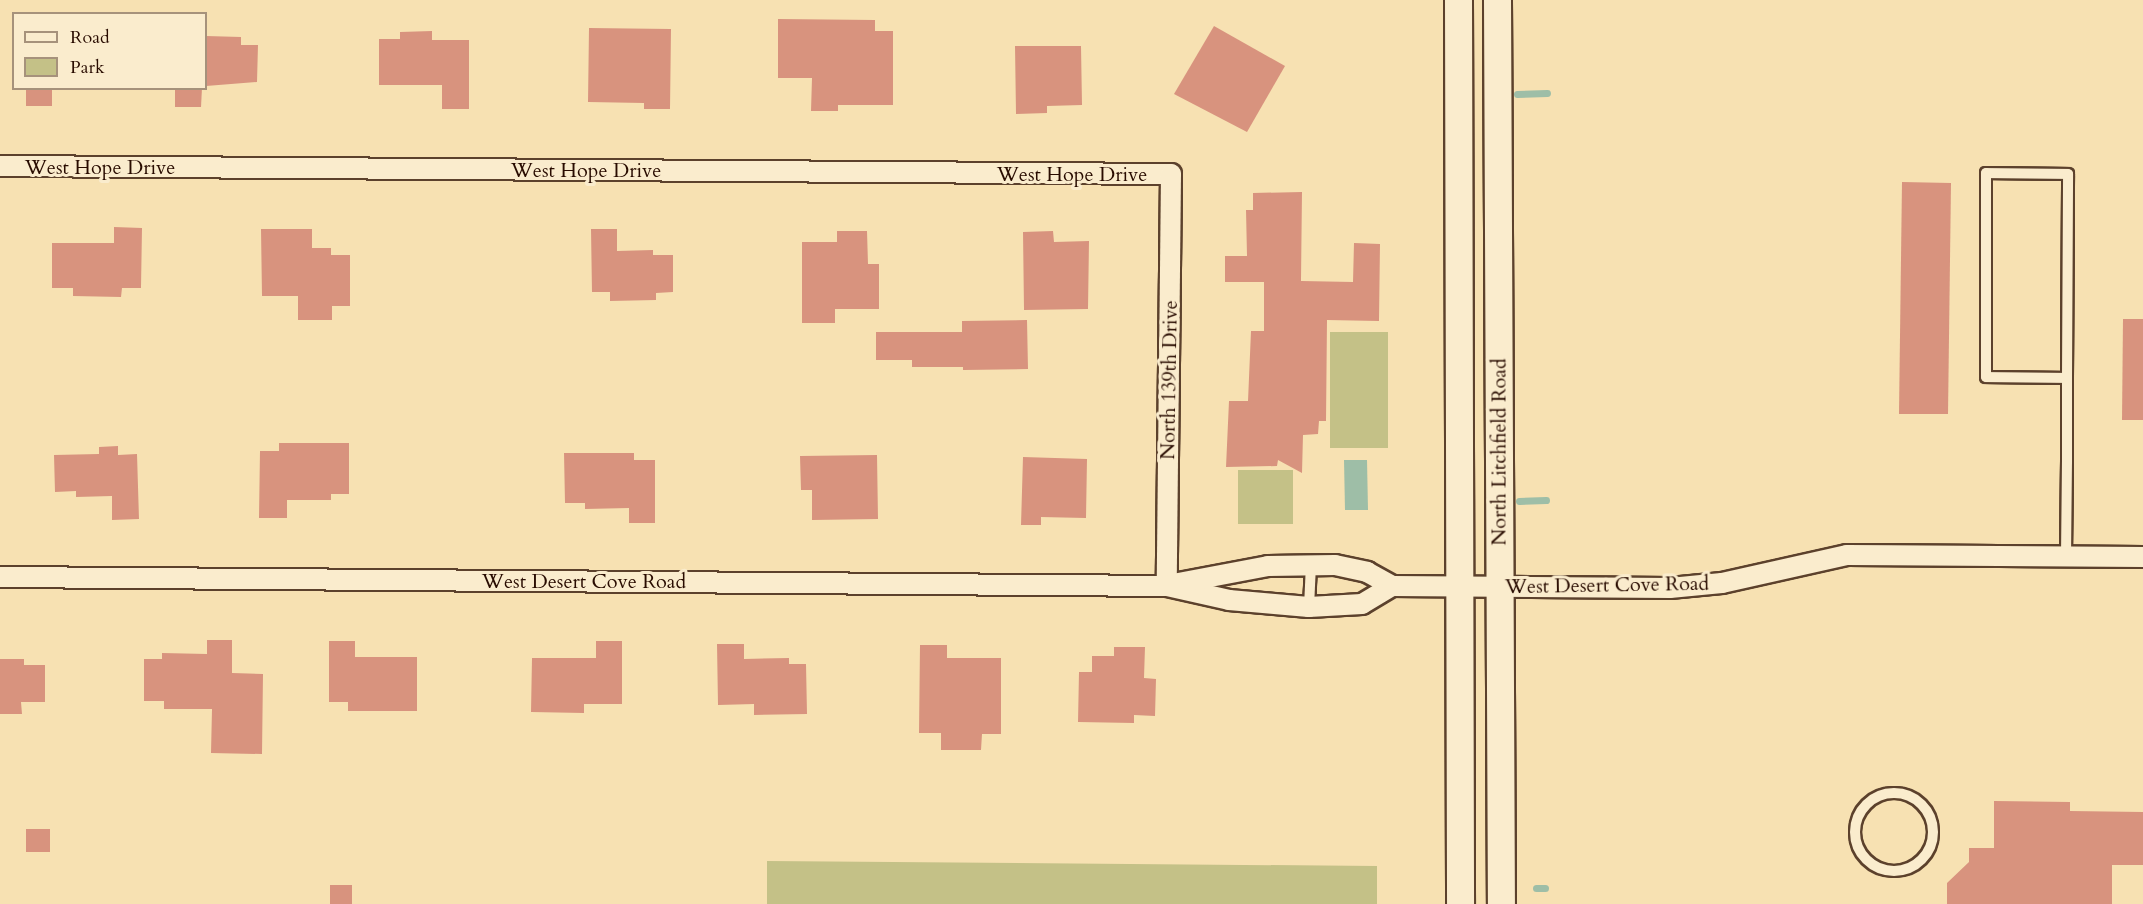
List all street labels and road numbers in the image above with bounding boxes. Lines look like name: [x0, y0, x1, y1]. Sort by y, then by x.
street label: West Hope Drive: [25, 155, 175, 179]
street label: West Hope Drive: [511, 158, 661, 182]
street label: West Hope Drive: [997, 162, 1147, 186]
street label: North 139th Drive: [1156, 300, 1182, 460]
street label: North Litchfield Road: [1487, 358, 1511, 546]
street label: West Desert Cove Road: [482, 569, 686, 593]
street label: West Desert Cove Road: [1505, 571, 1709, 599]

